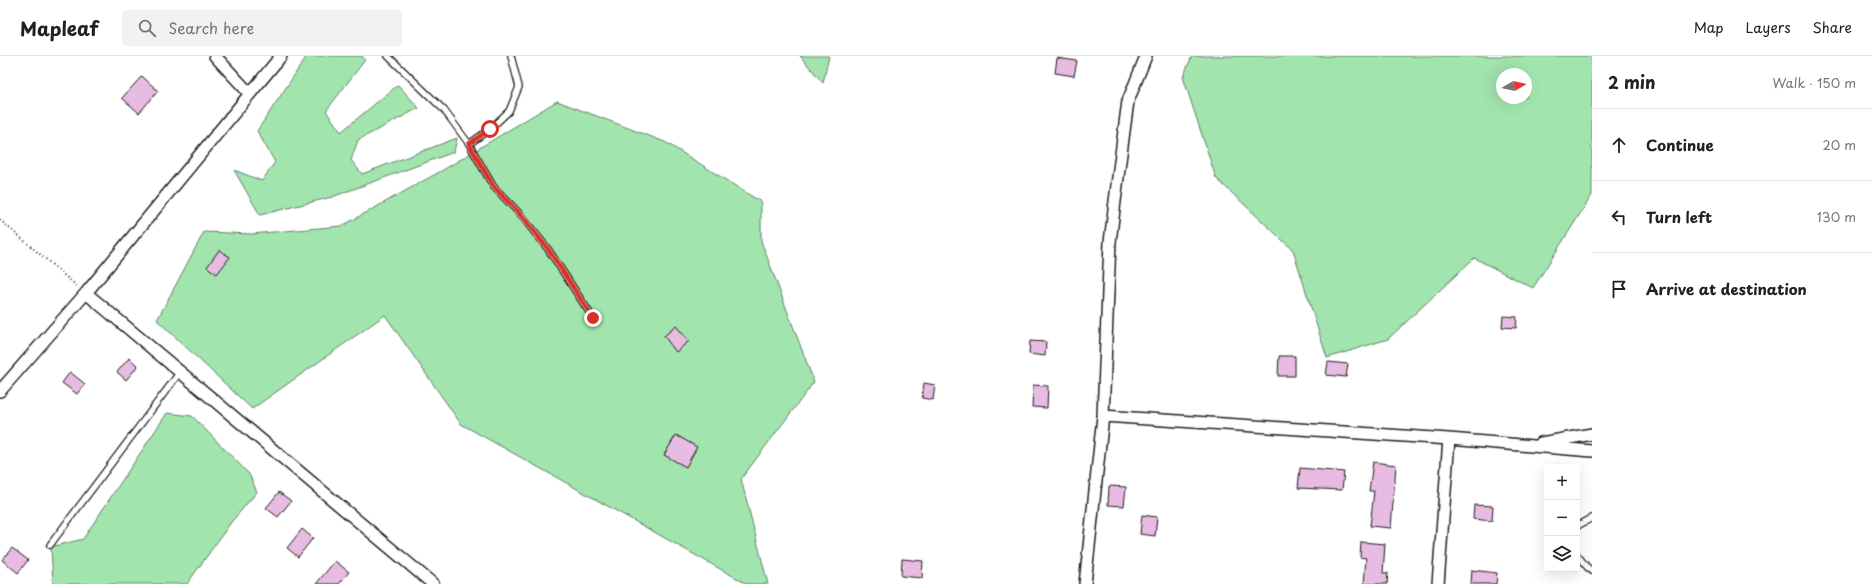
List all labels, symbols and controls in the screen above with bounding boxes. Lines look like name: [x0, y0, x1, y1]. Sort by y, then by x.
search box: [122, 10, 402, 46]
text: Mapleaf: [20, 14, 98, 42]
text: Search here: [168, 16, 254, 39]
icon: search: [136, 17, 158, 39]
text: Map: [1694, 17, 1724, 38]
text: Layers: [1746, 17, 1791, 38]
text: Share: [1813, 17, 1852, 38]
north arrow: [1496, 68, 1532, 104]
text: 2 min: [1608, 69, 1655, 95]
text: Walk · 150 m: [1772, 73, 1856, 92]
route start: [481, 120, 499, 138]
text: Continue: [1646, 133, 1714, 156]
icon: ahead: [1608, 134, 1630, 156]
text: 20 m: [1822, 135, 1856, 154]
text: Turn left: [1646, 205, 1712, 228]
icon: left: [1608, 206, 1630, 228]
text: 130 m: [1817, 207, 1856, 226]
text: Arrive at destination: [1646, 277, 1807, 300]
icon: arrive: [1608, 278, 1630, 300]
route end: [584, 309, 602, 327]
map controls: [1544, 464, 1580, 572]
button: +: [1544, 464, 1580, 500]
button: −: [1544, 500, 1580, 536]
button: layers: [1544, 536, 1580, 572]

